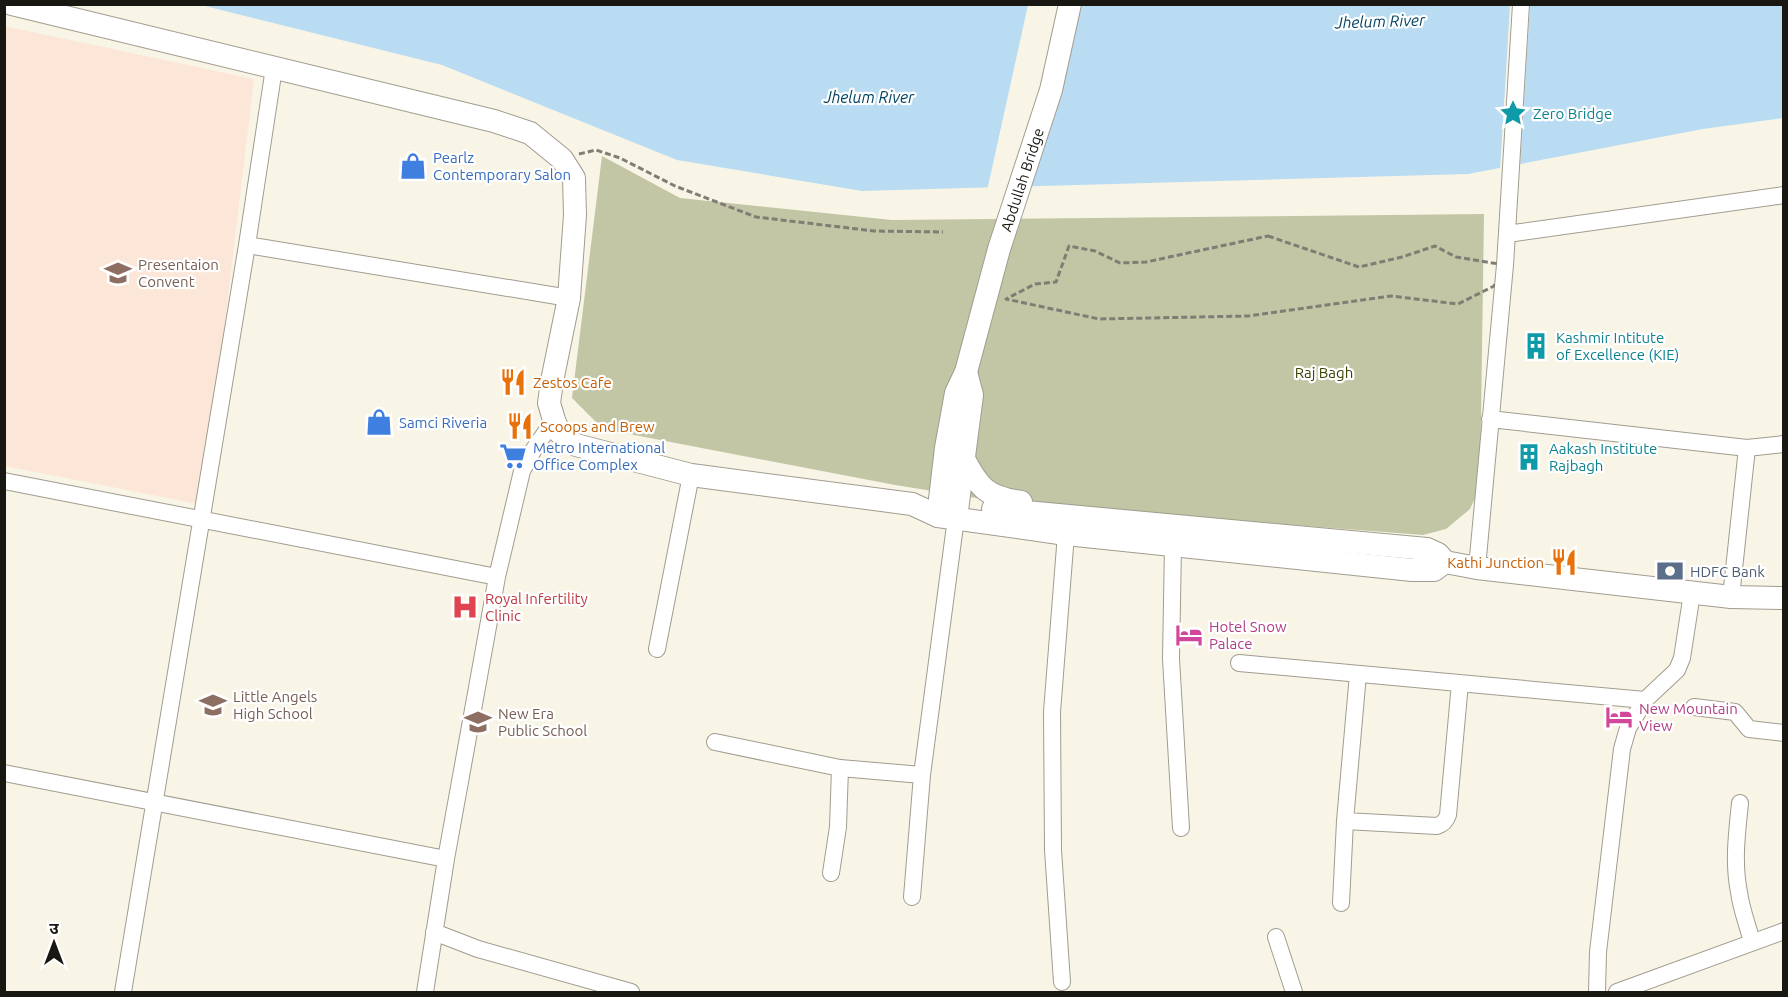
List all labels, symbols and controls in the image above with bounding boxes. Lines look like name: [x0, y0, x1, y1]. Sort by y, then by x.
water label: Jhelum River: [1334, 10, 1426, 32]
water label: Jhelum River: [823, 88, 915, 106]
place icon: Zero Bridge: [1498, 98, 1528, 128]
place label: Zero Bridge: [1533, 105, 1612, 122]
street label: Abdullah Bridge: [997, 126, 1047, 234]
place label: Pearlz Contemporary Salon: [433, 149, 571, 183]
shop icon: Pearlz Contemporary Salon: [398, 151, 428, 181]
place label: Presentaion Convent: [138, 256, 219, 290]
school or university icon: Presentaion Convent: [103, 258, 133, 288]
place label: Kashmir Intitute of Excellence (KIE): [1556, 329, 1679, 363]
building icon: Kashmir Intitute of Excellence (KIE): [1521, 331, 1551, 361]
park label: Raj Bagh: [1295, 364, 1353, 381]
restaurant icon: Zestos Cafe: [498, 367, 528, 397]
place label: Zestos Cafe: [533, 374, 612, 391]
shop icon: Samci Riveria: [364, 407, 394, 437]
restaurant icon: Scoops and Brew: [505, 411, 535, 441]
place label: Samci Riveria: [399, 414, 487, 431]
place label: Scoops and Brew: [540, 418, 655, 435]
place label: Metro International Office Complex: [533, 439, 665, 473]
place label: Aakash Institute Rajbagh: [1549, 440, 1657, 474]
supermarket icon: Metro International Office Complex: [498, 441, 528, 471]
building icon: Aakash Institute Rajbagh: [1514, 442, 1544, 472]
restaurant icon: Kathi Junction: [1549, 547, 1579, 577]
place label: Kathi Junction: [1447, 554, 1544, 571]
bank icon: HDFC Bank: [1655, 556, 1685, 586]
place label: HDFC Bank: [1690, 563, 1765, 580]
place label: Royal Infertility Clinic: [485, 590, 588, 624]
hospital icon: Royal Infertility Clinic: [450, 592, 480, 622]
place label: Hotel Snow Palace: [1209, 618, 1287, 652]
hotel icon: Hotel Snow Palace: [1174, 620, 1204, 650]
place label: Little Angels High School: [233, 688, 317, 722]
school or university icon: Little Angels High School: [198, 690, 228, 720]
place label: New Mountain View: [1639, 700, 1738, 734]
hotel icon: New Mountain View: [1604, 702, 1634, 732]
place label: New Era Public School: [498, 705, 587, 739]
school or university icon: New Era Public School: [463, 707, 493, 737]
north arrow: [24, 913, 84, 973]
text: उ: [49, 919, 59, 937]

